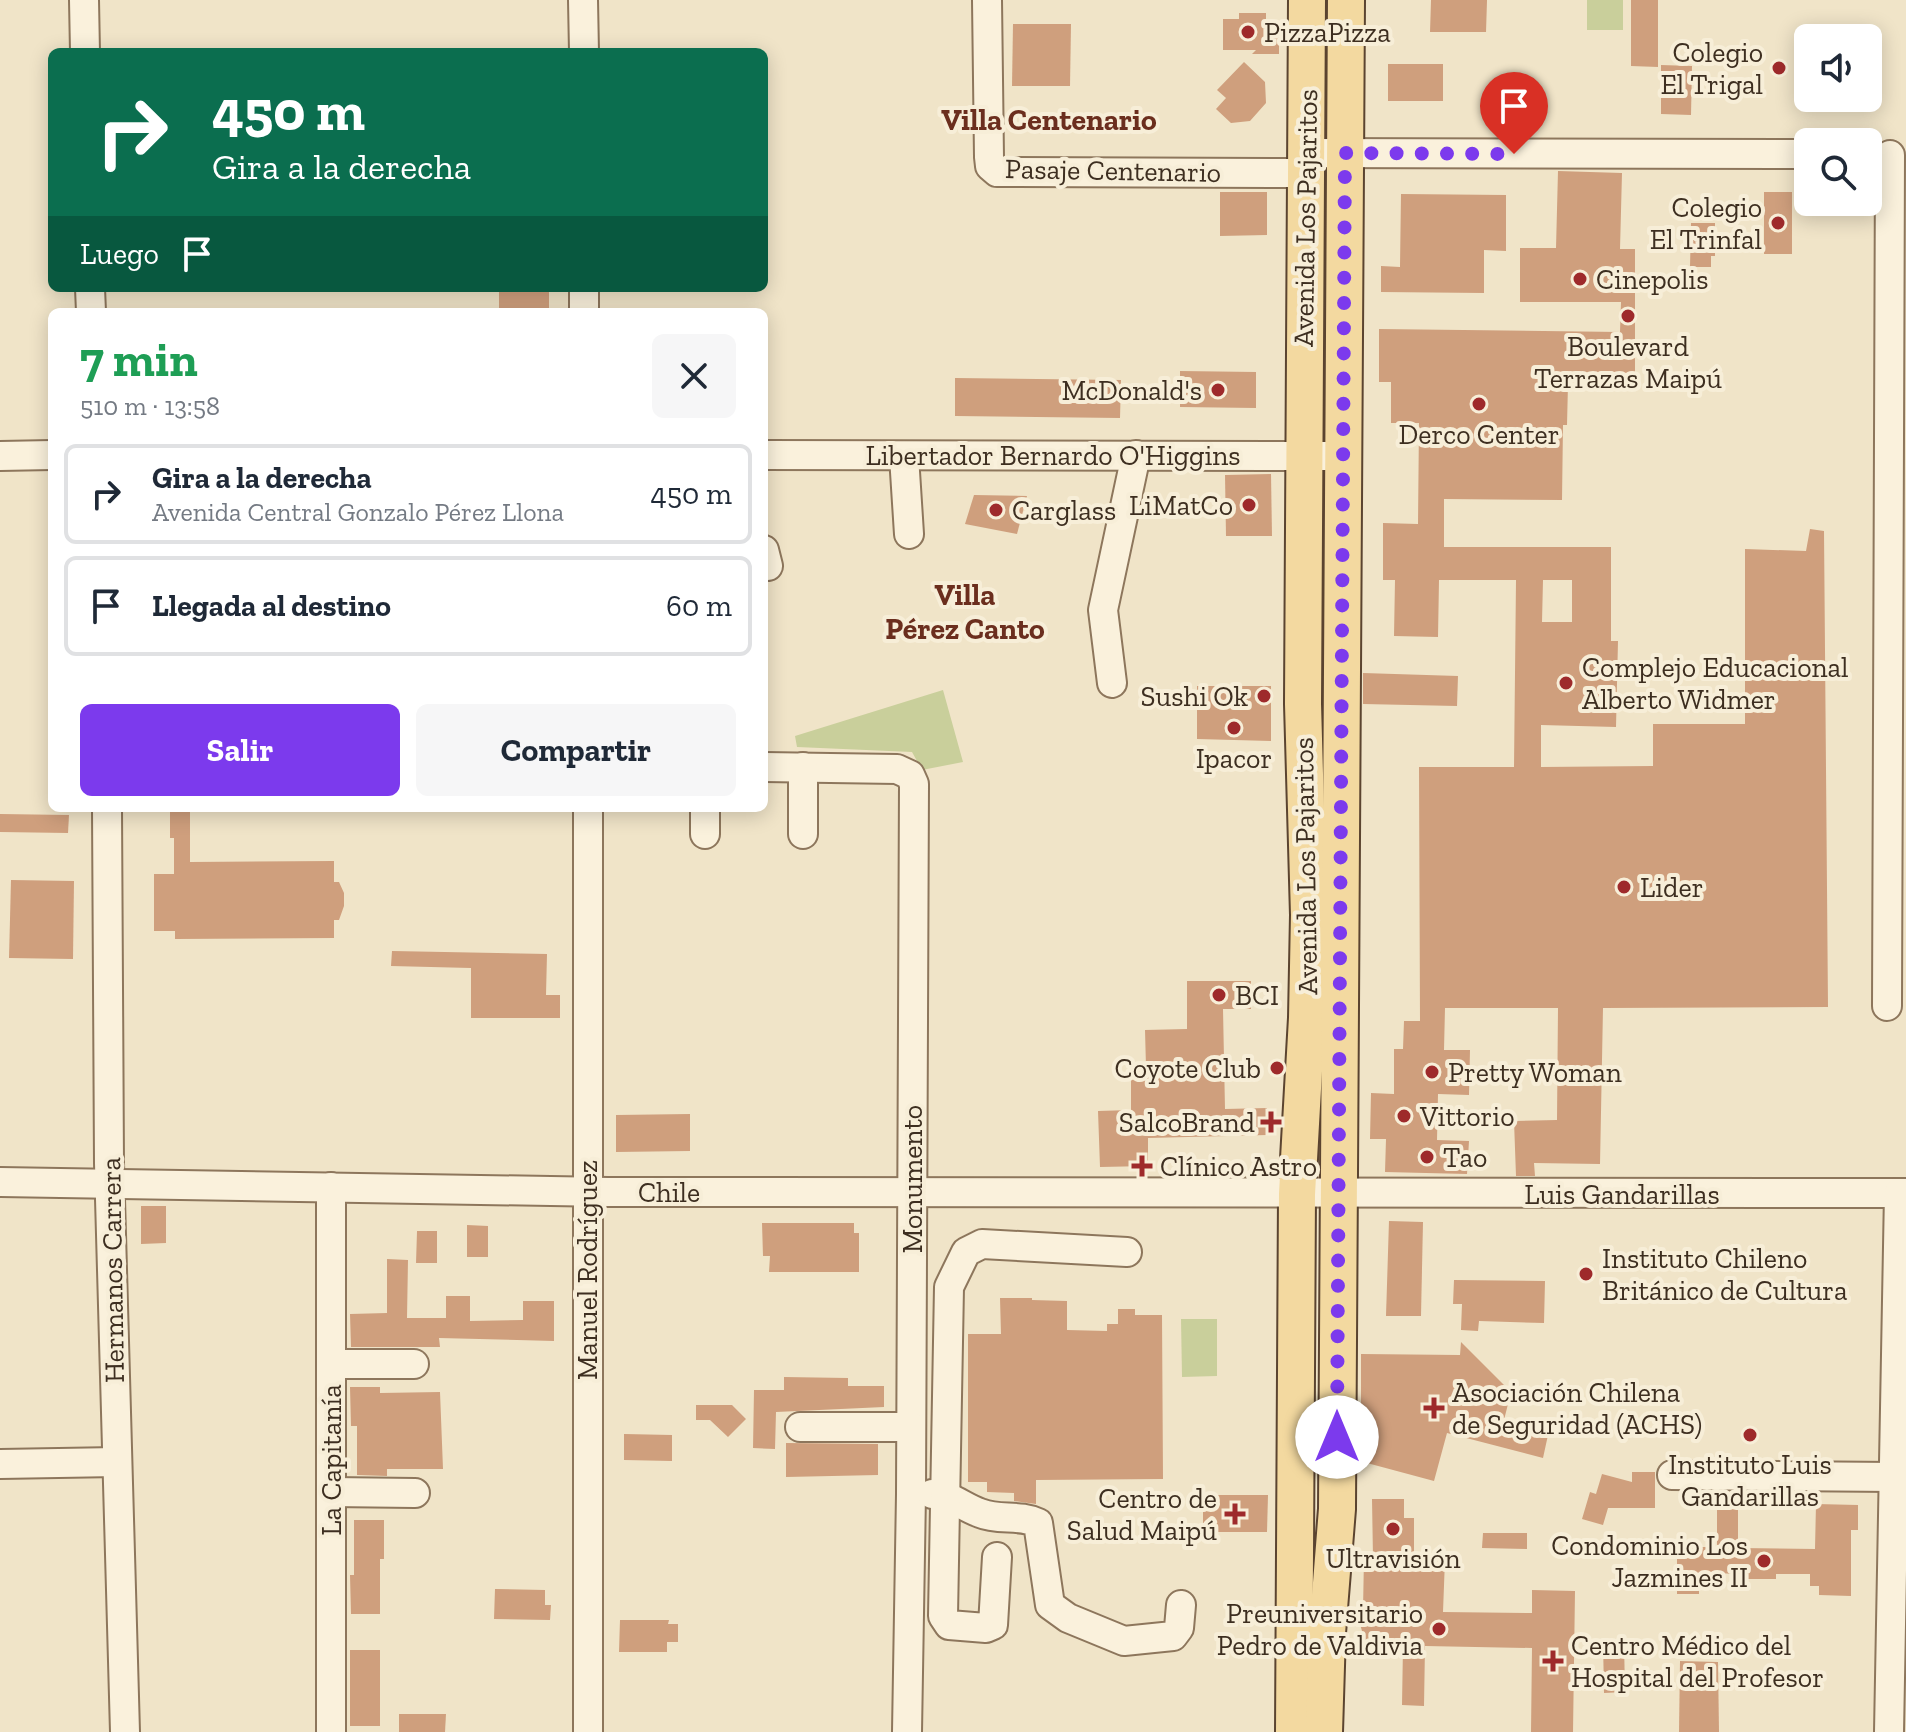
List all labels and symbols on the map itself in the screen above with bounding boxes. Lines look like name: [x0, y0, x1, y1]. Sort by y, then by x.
place label: PizzaPizza: [1264, 16, 1391, 49]
marker: PizzaPizza: [1239, 23, 1257, 41]
place label: Colegio El Trigal: [1660, 36, 1763, 101]
marker: Colegio El Trigal: [1770, 59, 1788, 77]
pin: [1480, 72, 1548, 154]
street label: Avenida Los Pajaritos: [1287, 89, 1324, 347]
district label: Villa Centenario: [941, 102, 1157, 138]
street label: Pasaje Centenario: [1005, 152, 1221, 189]
place label: Colegio El Trinfal: [1650, 191, 1762, 256]
marker: Colegio El Trinfal: [1769, 214, 1787, 232]
place label: Cinepolis: [1596, 263, 1708, 296]
marker: Cinepolis: [1571, 270, 1589, 288]
marker: Boulevard Terrazas Maipú: [1619, 307, 1637, 325]
place label: Boulevard Terrazas Maipú: [1534, 330, 1722, 395]
place label: McDonald's: [1062, 374, 1202, 407]
marker: McDonald's: [1209, 381, 1227, 399]
marker: Derco Center: [1470, 395, 1488, 413]
place label: Derco Center: [1399, 418, 1559, 451]
street label: Libertador Bernardo O'Higgins: [865, 439, 1241, 472]
place label: LiMatCo: [1129, 489, 1233, 522]
place label: Carglass: [1012, 494, 1116, 527]
marker: LiMatCo: [1240, 496, 1258, 514]
marker: Carglass: [987, 501, 1005, 519]
district label: Villa Pérez Canto: [885, 577, 1045, 647]
place label: Complejo Educacional Alberto Widmer: [1582, 651, 1849, 716]
marker: Complejo Educacional Alberto Widmer: [1557, 674, 1575, 692]
place label: Sushi Ok: [1141, 680, 1248, 713]
marker: Sushi Ok: [1255, 687, 1273, 705]
marker: Ipacor: [1225, 719, 1243, 737]
street label: Avenida Los Pajaritos: [1287, 737, 1324, 995]
place label: Ipacor: [1196, 742, 1272, 775]
place label: Lider: [1640, 871, 1703, 904]
marker: Lider: [1615, 878, 1633, 896]
place label: BCI: [1235, 979, 1279, 1012]
marker: BCI: [1210, 986, 1228, 1004]
place label: Coyote Club: [1115, 1052, 1261, 1085]
place label: Pretty Woman: [1448, 1056, 1622, 1089]
marker: Coyote Club: [1268, 1059, 1286, 1077]
marker: Pretty Woman: [1423, 1063, 1441, 1081]
place label: Vittorio: [1419, 1100, 1515, 1133]
street label: Monumento: [896, 1105, 929, 1253]
place label: SalcoBrand: [1119, 1106, 1255, 1139]
marker: Vittorio: [1395, 1107, 1413, 1125]
marker: SalcoBrand: [1262, 1113, 1280, 1131]
place label: Tao: [1443, 1141, 1487, 1174]
marker: Tao: [1418, 1148, 1436, 1166]
place label: Clínico Astro: [1160, 1150, 1317, 1183]
marker: Clínico Astro: [1131, 1155, 1153, 1177]
street label: Hermanos Carrera: [94, 1156, 131, 1383]
street label: Manuel Rodríguez: [571, 1160, 604, 1380]
street label: Chile: [638, 1176, 700, 1209]
street label: Luis Gandarillas: [1524, 1178, 1720, 1211]
place label: Instituto Chileno Británico de Cultura: [1602, 1242, 1848, 1307]
marker: Instituto Chileno Británico de Cultura: [1577, 1265, 1595, 1283]
place label: Asociación Chilena de Seguridad (ACHS): [1452, 1376, 1702, 1441]
street label: La Capitanía: [315, 1384, 348, 1536]
position arrow: [1295, 1395, 1379, 1479]
marker: Asociación Chilena de Seguridad (ACHS): [1423, 1397, 1445, 1419]
marker: Instituto Luis Gandarillas: [1741, 1426, 1759, 1444]
place label: Instituto Luis Gandarillas: [1668, 1448, 1832, 1513]
place label: Centro de Salud Maipú: [1067, 1482, 1217, 1547]
marker: Centro de Salud Maipú: [1224, 1503, 1246, 1525]
marker: Ultravisión: [1384, 1520, 1402, 1538]
place label: Condominio Los Jazmines II: [1551, 1529, 1748, 1594]
place label: Ultravisión: [1325, 1542, 1461, 1575]
marker: Condominio Los Jazmines II: [1755, 1552, 1773, 1570]
place label: Preuniversitario Pedro de Valdivia: [1217, 1597, 1423, 1662]
marker: Preuniversitario Pedro de Valdivia: [1430, 1620, 1448, 1638]
place label: Centro Médico del Hospital del Profesor: [1571, 1629, 1824, 1694]
marker: Centro Médico del Hospital del Profesor: [1542, 1650, 1564, 1672]

